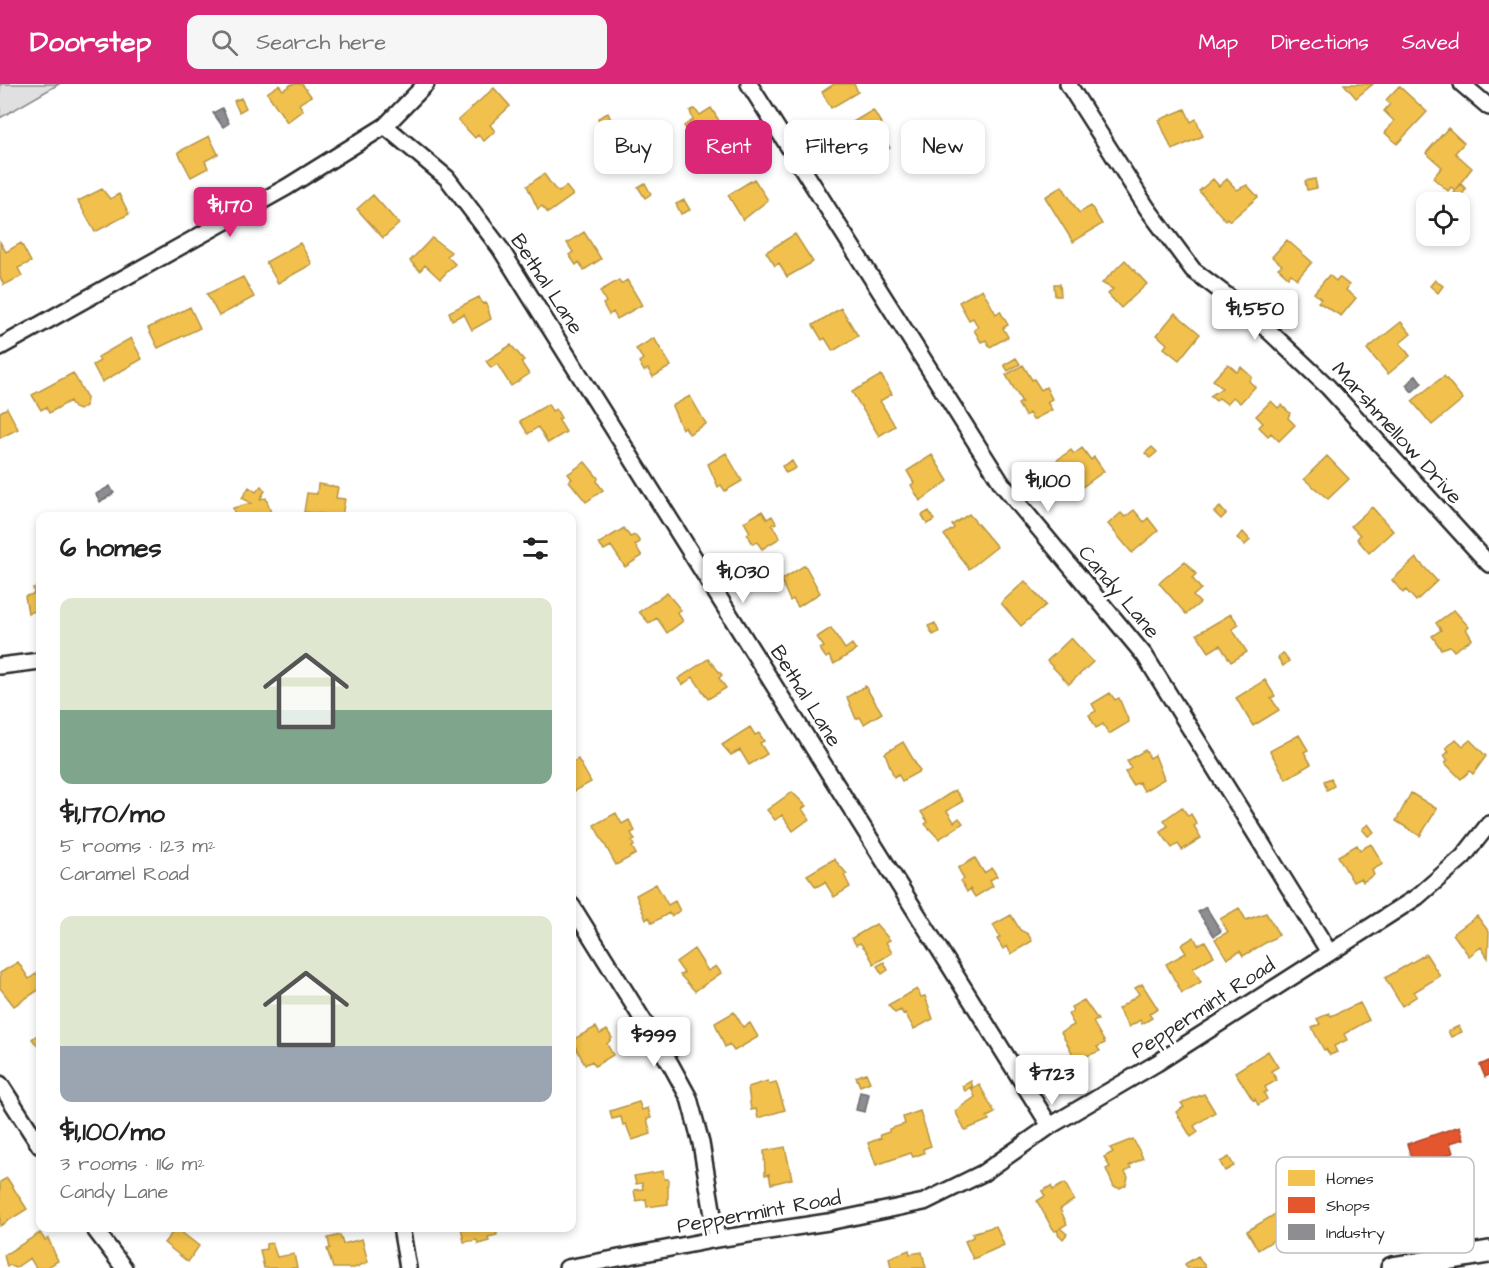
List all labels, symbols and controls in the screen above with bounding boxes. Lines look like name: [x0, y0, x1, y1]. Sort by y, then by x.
search box: [187, 15, 607, 69]
text: Doorstep: [30, 23, 151, 62]
icon: search: [208, 26, 241, 59]
text: Search here: [256, 27, 386, 58]
text: Map: [1198, 28, 1238, 57]
text: Directions: [1271, 28, 1369, 57]
text: Saved: [1402, 28, 1459, 57]
chip: Buy: [594, 120, 673, 174]
chip: Rent: [685, 120, 772, 174]
chip: Filters: [784, 120, 889, 174]
chip: New: [901, 120, 985, 174]
pin: $1,170: [181, 187, 279, 238]
text: $1,170: [208, 192, 252, 220]
map controls: [1416, 192, 1470, 246]
button: locate: [1416, 192, 1470, 246]
street label: Bethal Lane: [504, 228, 590, 340]
pin: $1,550: [1206, 290, 1304, 341]
text: $1,550: [1226, 295, 1284, 323]
street label: Marshmellow Drive: [1325, 355, 1469, 511]
pin: $1,100: [999, 462, 1097, 513]
text: $1,100: [1025, 467, 1071, 495]
text: 6 homes: [60, 530, 162, 566]
icon: filters: [519, 532, 552, 565]
street label: Candy Lane: [1070, 539, 1167, 646]
pin: $1,030: [694, 553, 792, 604]
text: $1,030: [717, 558, 769, 586]
icon: home: [252, 637, 360, 745]
street label: Bethal Lane: [763, 640, 849, 752]
text: $1,170/mo: [60, 796, 165, 832]
text: 5 rooms · 123 m²: [60, 832, 215, 860]
text: Caramel Road: [60, 860, 189, 888]
street label: Peppermint Road: [1125, 950, 1281, 1066]
icon: home: [252, 955, 360, 1063]
pin: $999: [618, 1017, 690, 1068]
text: $999: [631, 1022, 677, 1050]
pin: $723: [1016, 1055, 1088, 1106]
text: $723: [1029, 1060, 1075, 1088]
text: $1,100/mo: [60, 1114, 165, 1150]
text: 3 rooms · 116 m²: [60, 1150, 205, 1178]
legend: [1276, 1157, 1474, 1253]
text: Homes: [1326, 1168, 1374, 1190]
text: Candy Lane: [60, 1178, 168, 1206]
street label: Peppermint Road: [675, 1183, 844, 1242]
text: Shops: [1326, 1195, 1370, 1217]
text: Industry: [1326, 1222, 1385, 1245]

